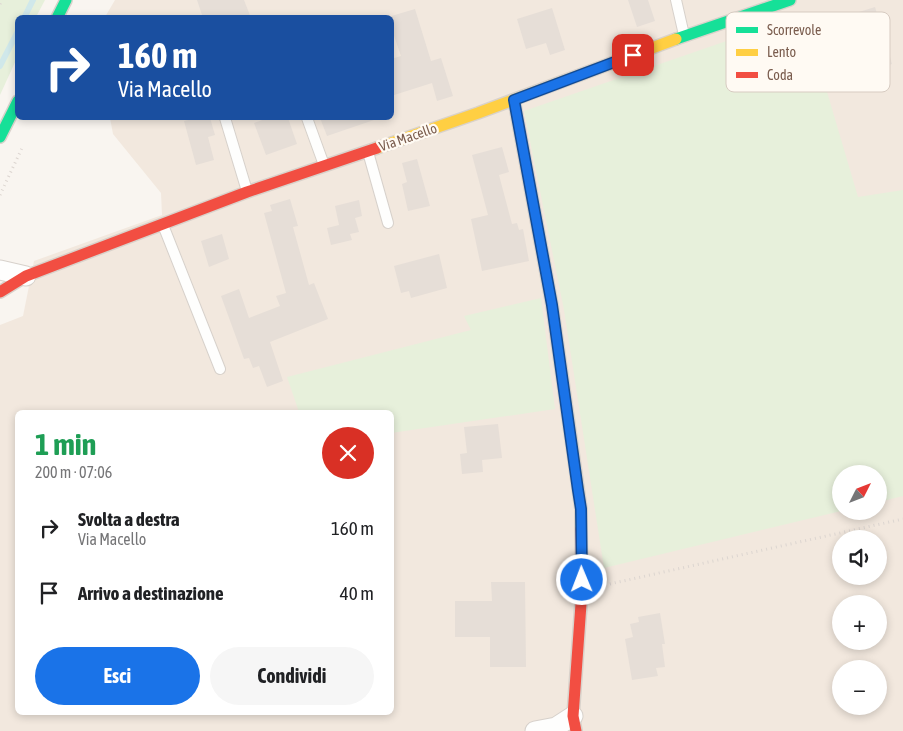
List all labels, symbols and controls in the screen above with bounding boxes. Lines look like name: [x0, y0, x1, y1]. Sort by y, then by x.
legend: [726, 12, 890, 92]
text: Scorrevole: [767, 22, 821, 38]
pin: [612, 34, 654, 76]
icon: right: [35, 35, 100, 100]
text: 160 m: [118, 35, 197, 75]
icon: arrive: [619, 41, 647, 69]
text: Lento: [767, 44, 796, 60]
text: Coda: [767, 67, 793, 83]
text: Via Macello: [118, 76, 212, 102]
street label: Via Macello: [377, 120, 439, 154]
text: 1 min: [35, 427, 96, 461]
button: close: [322, 427, 374, 479]
text: 200 m · 07:06: [35, 463, 112, 481]
north arrow: [832, 465, 888, 520]
map controls: [832, 465, 887, 715]
text: Svolta a destra: [78, 508, 180, 530]
icon: right: [35, 514, 63, 542]
text: 160 m: [331, 517, 374, 539]
text: Via Macello: [78, 530, 146, 548]
button: sound: [832, 530, 887, 585]
position arrow: [555, 553, 607, 605]
icon: arrive: [35, 579, 63, 607]
text: Arrivo a destinazione: [78, 582, 224, 604]
text: 40 m: [340, 582, 374, 604]
button: +: [832, 595, 887, 650]
button: Esci: [35, 647, 200, 705]
button: Condividi: [210, 647, 374, 705]
button: −: [832, 660, 887, 715]

